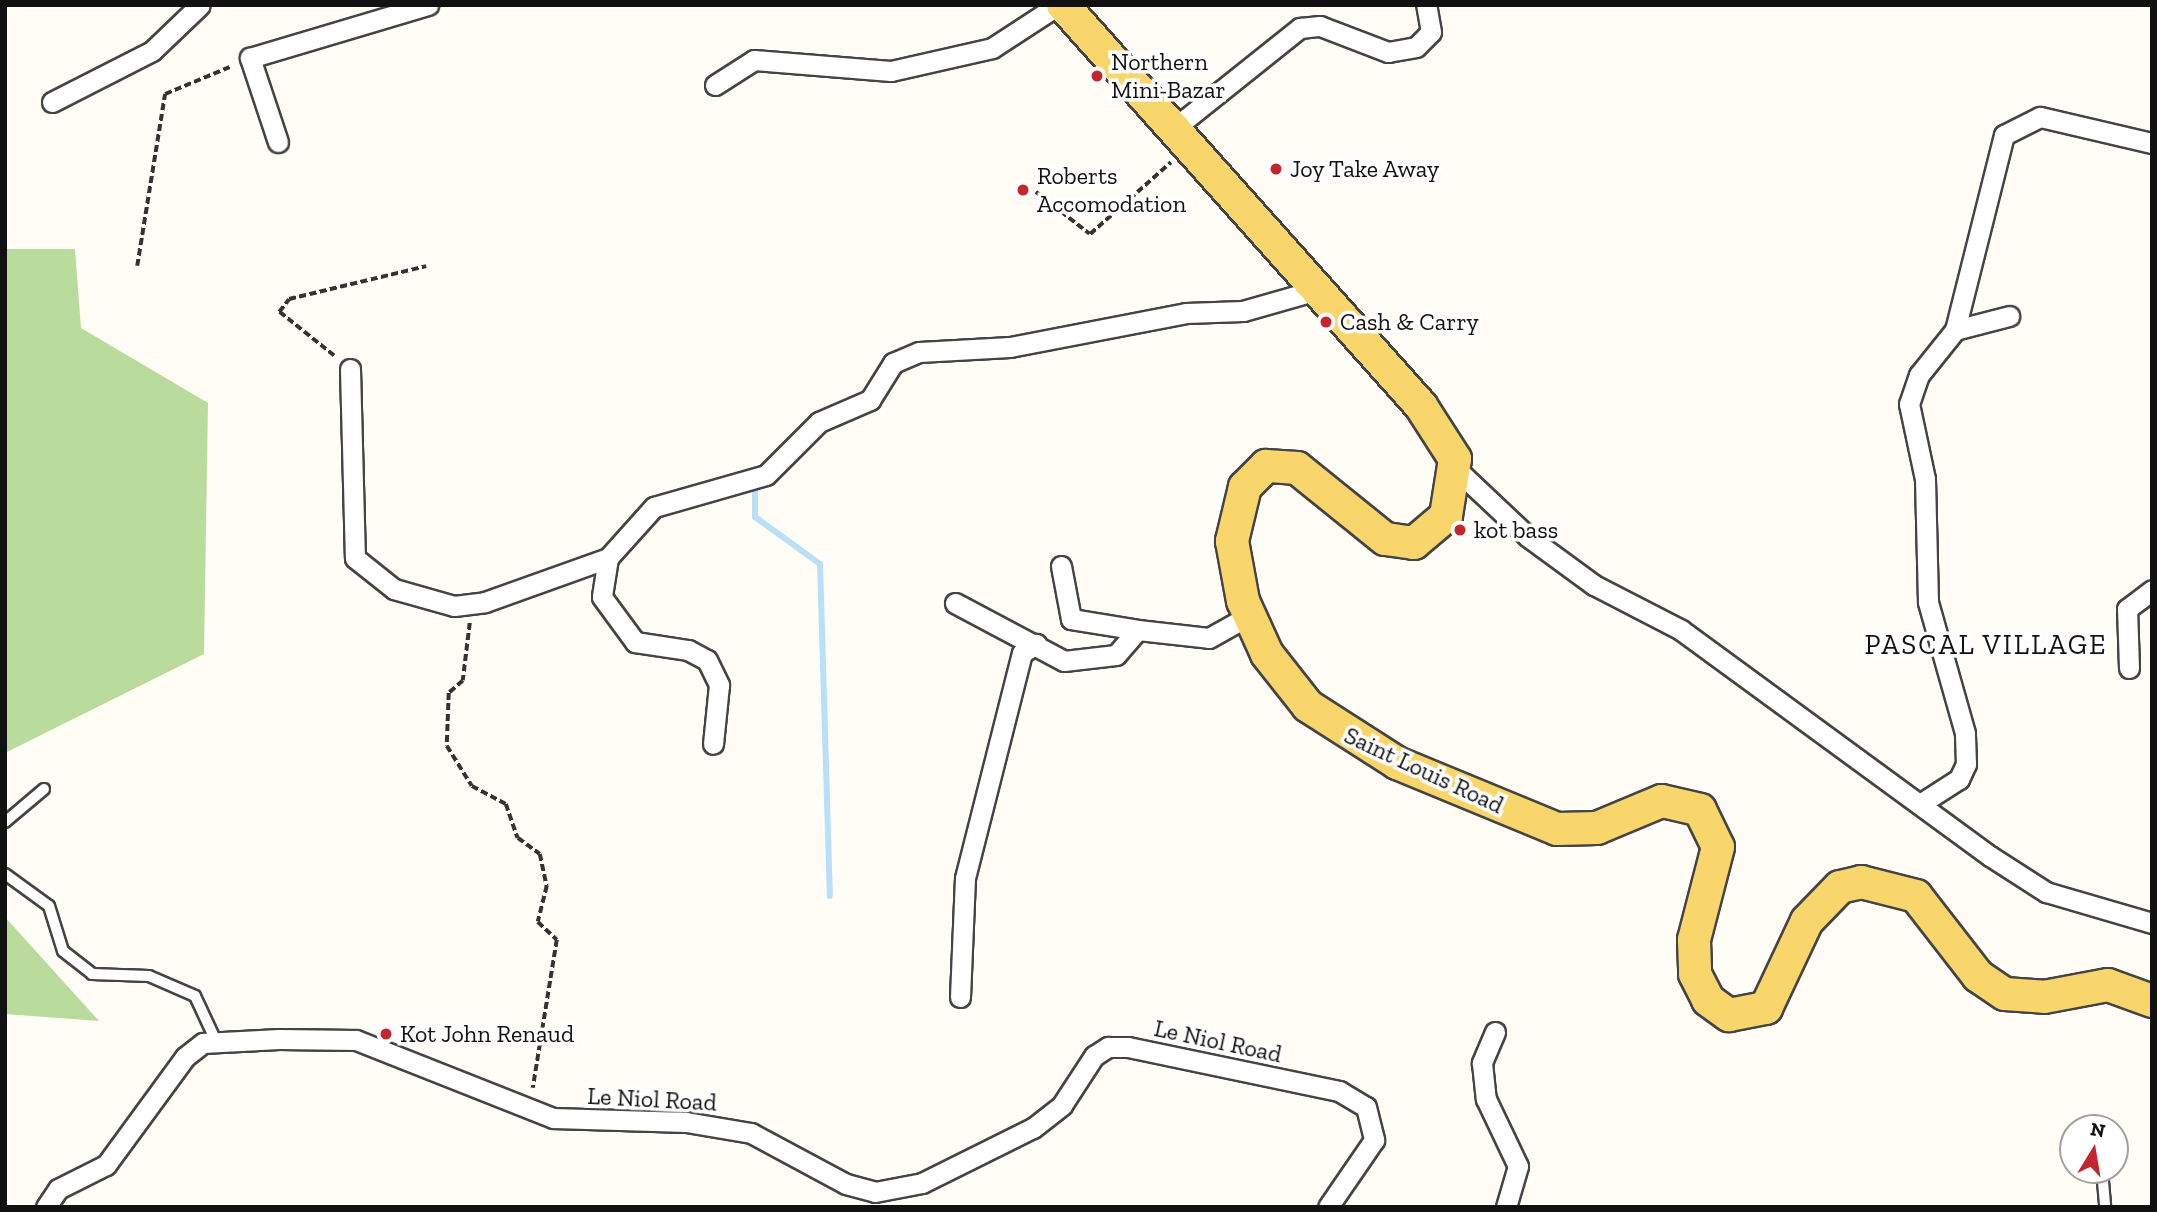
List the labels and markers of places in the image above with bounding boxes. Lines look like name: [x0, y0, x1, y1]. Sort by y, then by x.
place label: Northern Mini-Bazar: [1111, 48, 1226, 104]
marker: Northern Mini-Bazar: [1089, 68, 1105, 84]
place label: Joy Take Away: [1290, 155, 1441, 183]
marker: Joy Take Away: [1268, 161, 1284, 177]
place label: Roberts Accomodation: [1037, 162, 1186, 218]
marker: Roberts Accomodation: [1015, 182, 1031, 198]
place label: Cash & Carry: [1340, 308, 1479, 336]
marker: Cash & Carry: [1318, 314, 1334, 330]
place label: kot bass: [1474, 516, 1558, 544]
marker: kot bass: [1452, 522, 1468, 538]
place label: Kot John Renaud: [400, 1020, 575, 1048]
marker: Kot John Renaud: [378, 1026, 394, 1042]

